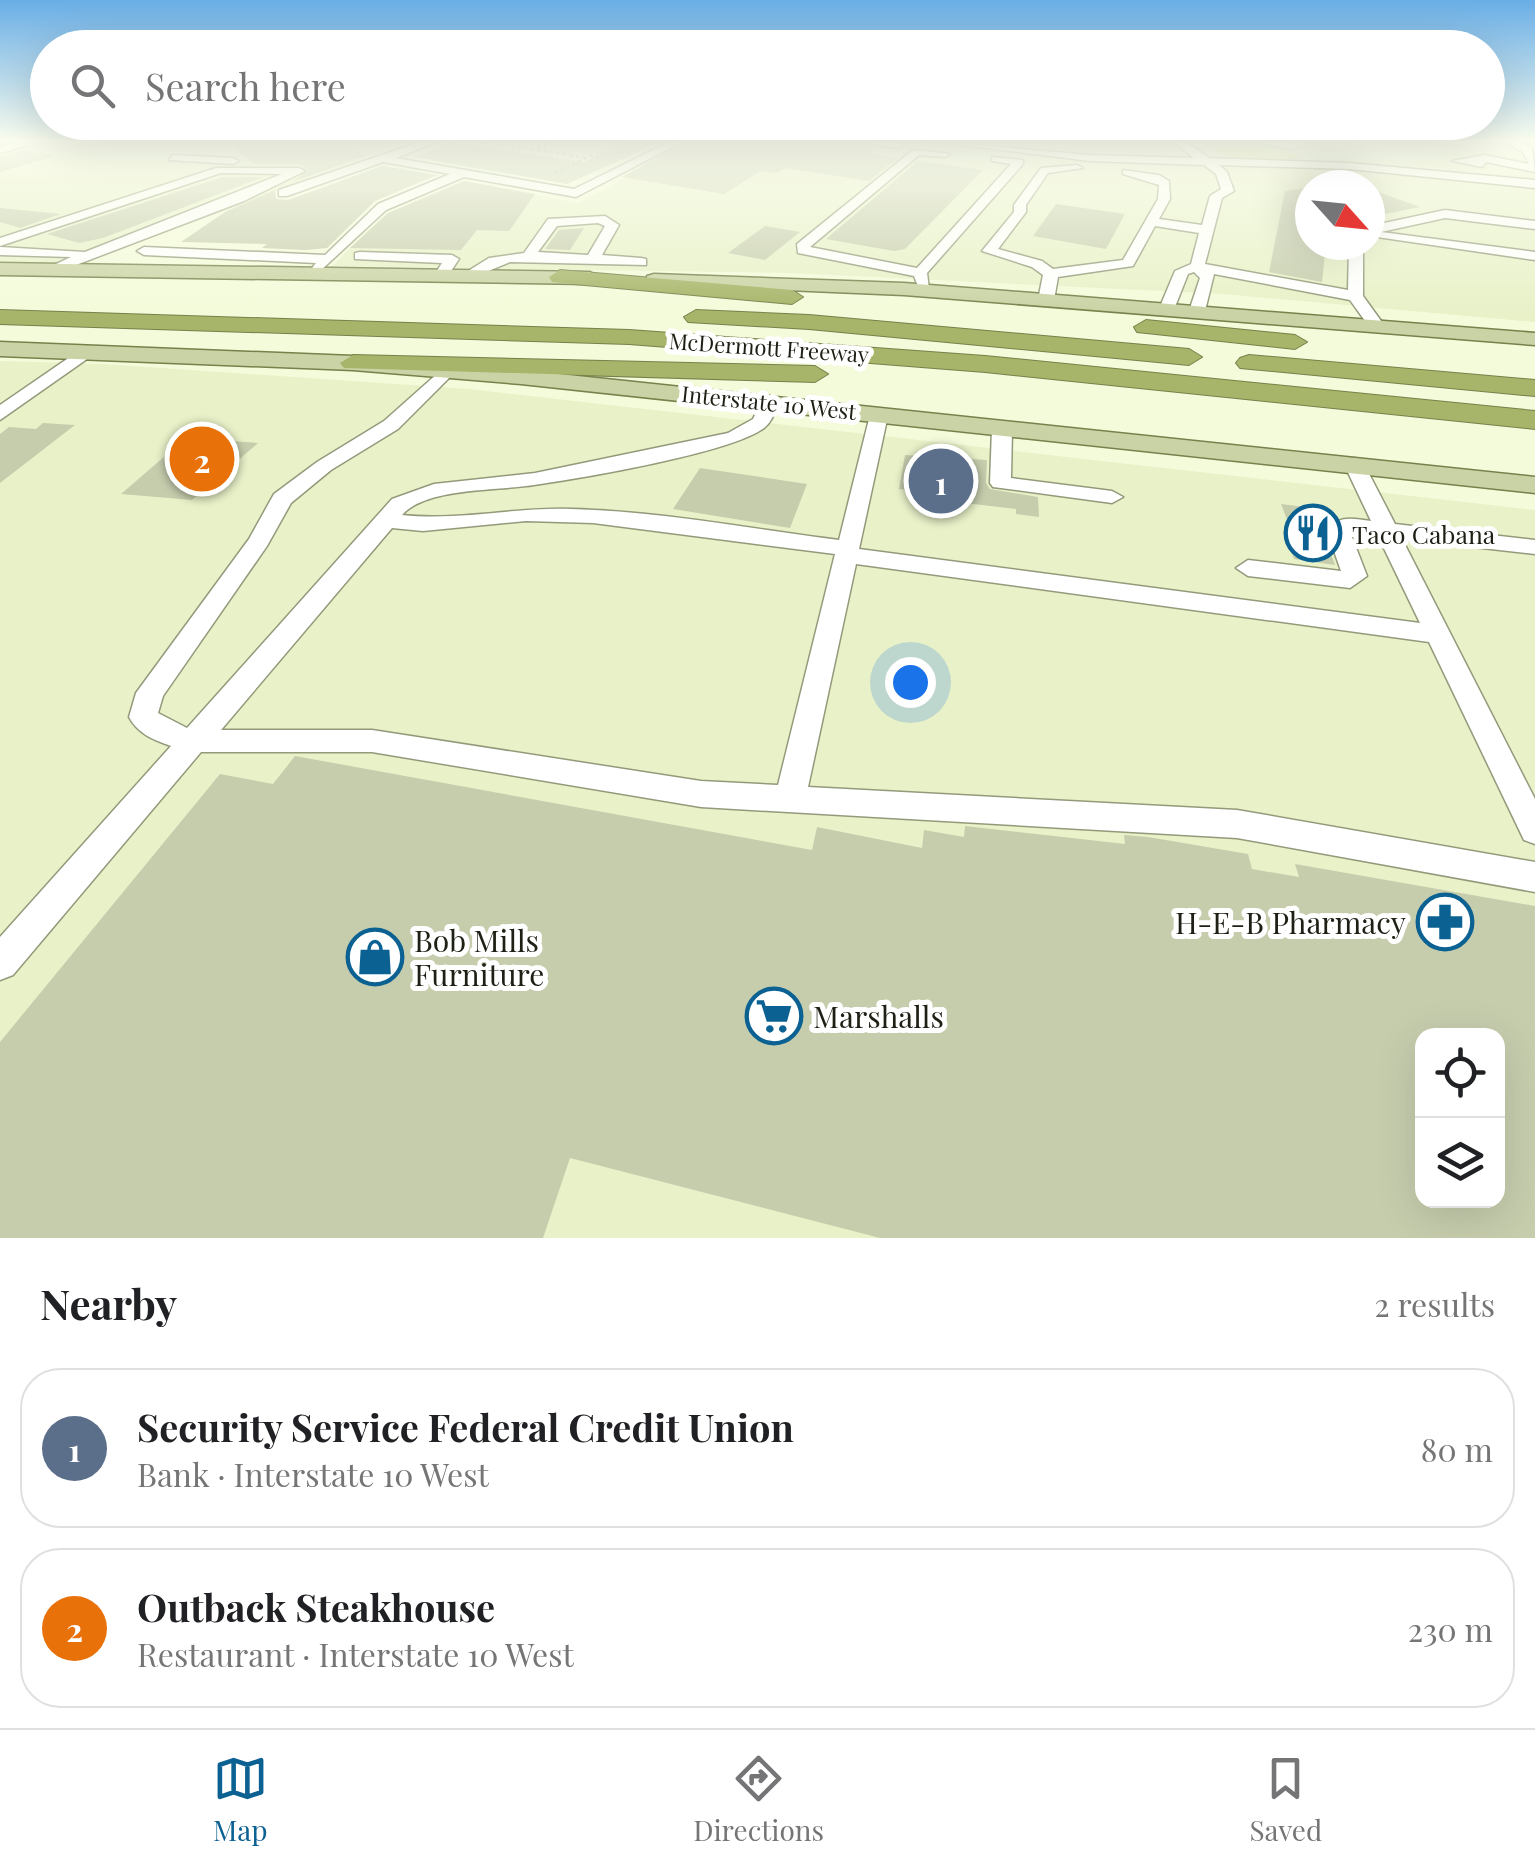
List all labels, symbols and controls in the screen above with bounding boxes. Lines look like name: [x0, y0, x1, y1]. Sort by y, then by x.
search box: [30, 30, 1505, 140]
icon: search: [65, 58, 120, 113]
text: Search here: [145, 60, 346, 111]
north arrow: [1295, 170, 1385, 260]
street label: McDermott Freeway: [668, 325, 870, 369]
street label: Interstate 10 West: [680, 378, 859, 426]
pin: 2: [170, 422, 234, 496]
pin: 1: [908, 444, 974, 518]
restaurant icon: Taco Cabana: [1283, 503, 1343, 563]
place label: Taco Cabana: [1352, 517, 1496, 550]
your location: [885, 657, 936, 708]
pharmacy icon: H-E-B Pharmacy: [1415, 892, 1475, 952]
place label: H-E-B Pharmacy: [1175, 902, 1406, 942]
place label: Bob Mills Furniture: [414, 920, 545, 994]
shop icon: Bob Mills Furniture: [345, 927, 405, 987]
supermarket icon: Marshalls: [744, 986, 804, 1046]
place label: Marshalls: [813, 996, 944, 1036]
map controls: [1415, 1028, 1505, 1208]
button: locate: [1415, 1028, 1505, 1118]
button: layers: [1415, 1118, 1505, 1208]
text: Nearby: [40, 1275, 177, 1331]
text: 2 results: [1374, 1282, 1495, 1325]
text: Security Service Federal Credit Union: [137, 1401, 794, 1452]
text: 1: [68, 1427, 81, 1470]
text: 80 m: [1421, 1427, 1493, 1470]
text: Bank · Interstate 10 West: [137, 1452, 489, 1495]
text: Outback Steakhouse: [137, 1581, 495, 1632]
text: 2: [66, 1607, 83, 1650]
text: 230 m: [1408, 1607, 1493, 1650]
text: Restaurant · Interstate 10 West: [137, 1632, 574, 1675]
tab: Map: [213, 1751, 268, 1848]
tab: Directions: [693, 1751, 824, 1848]
tab: Saved: [1249, 1751, 1322, 1848]

